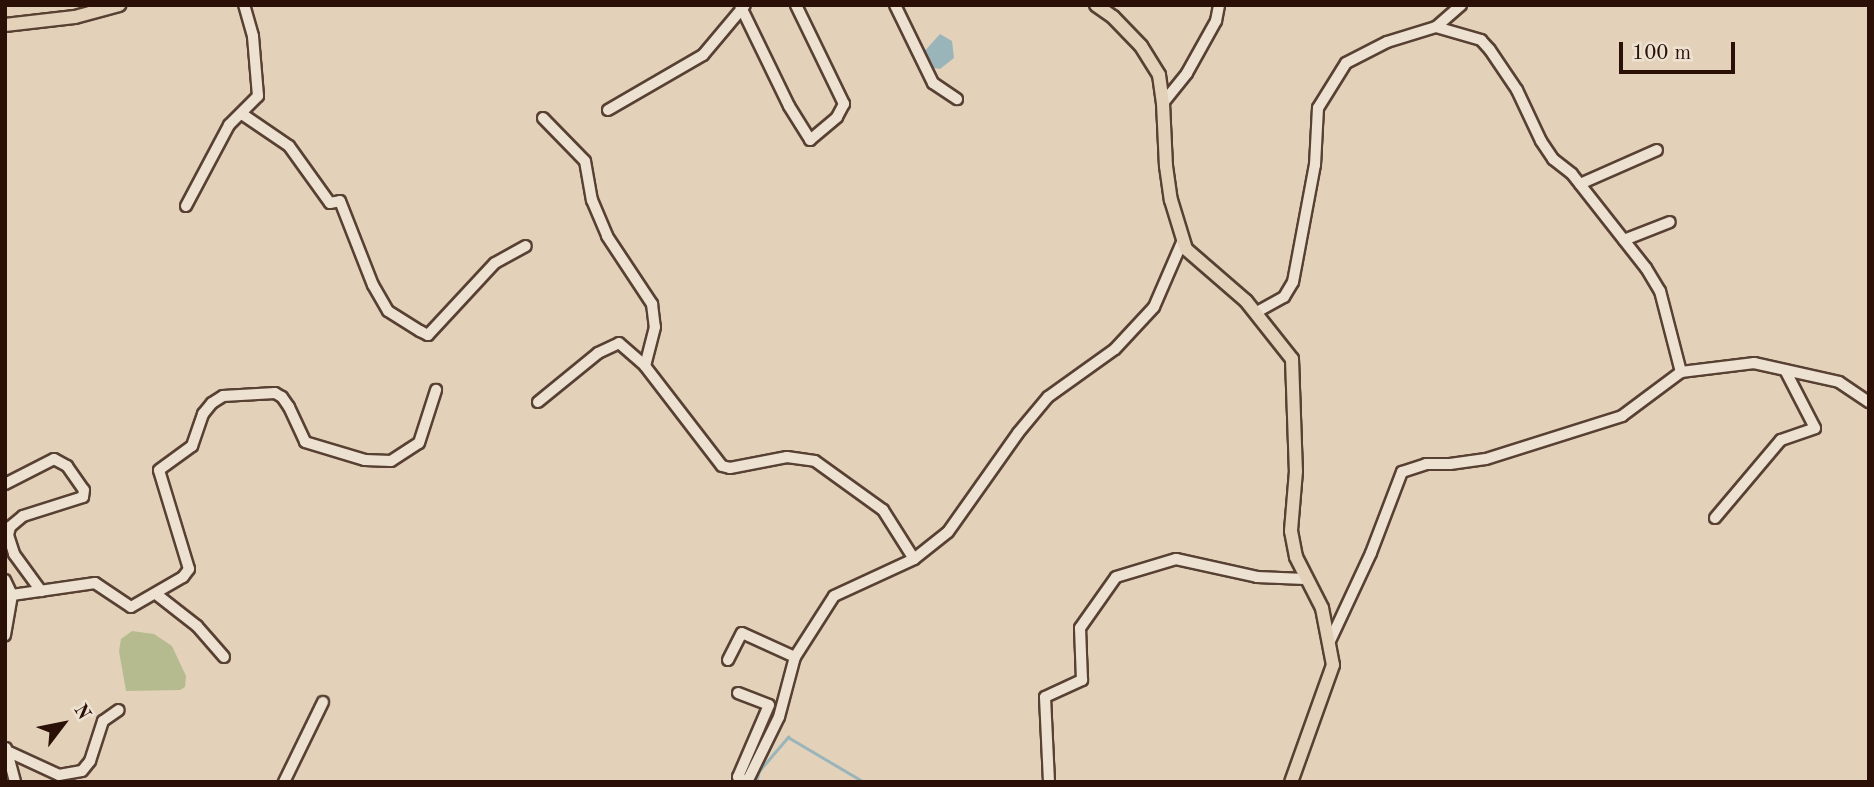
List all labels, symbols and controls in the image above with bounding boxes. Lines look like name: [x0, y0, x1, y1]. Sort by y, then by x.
scale bar: [1622, 28, 1738, 72]
text: 100 m: [1632, 43, 1691, 64]
north arrow: [28, 689, 98, 759]
text: N: [69, 701, 93, 724]

